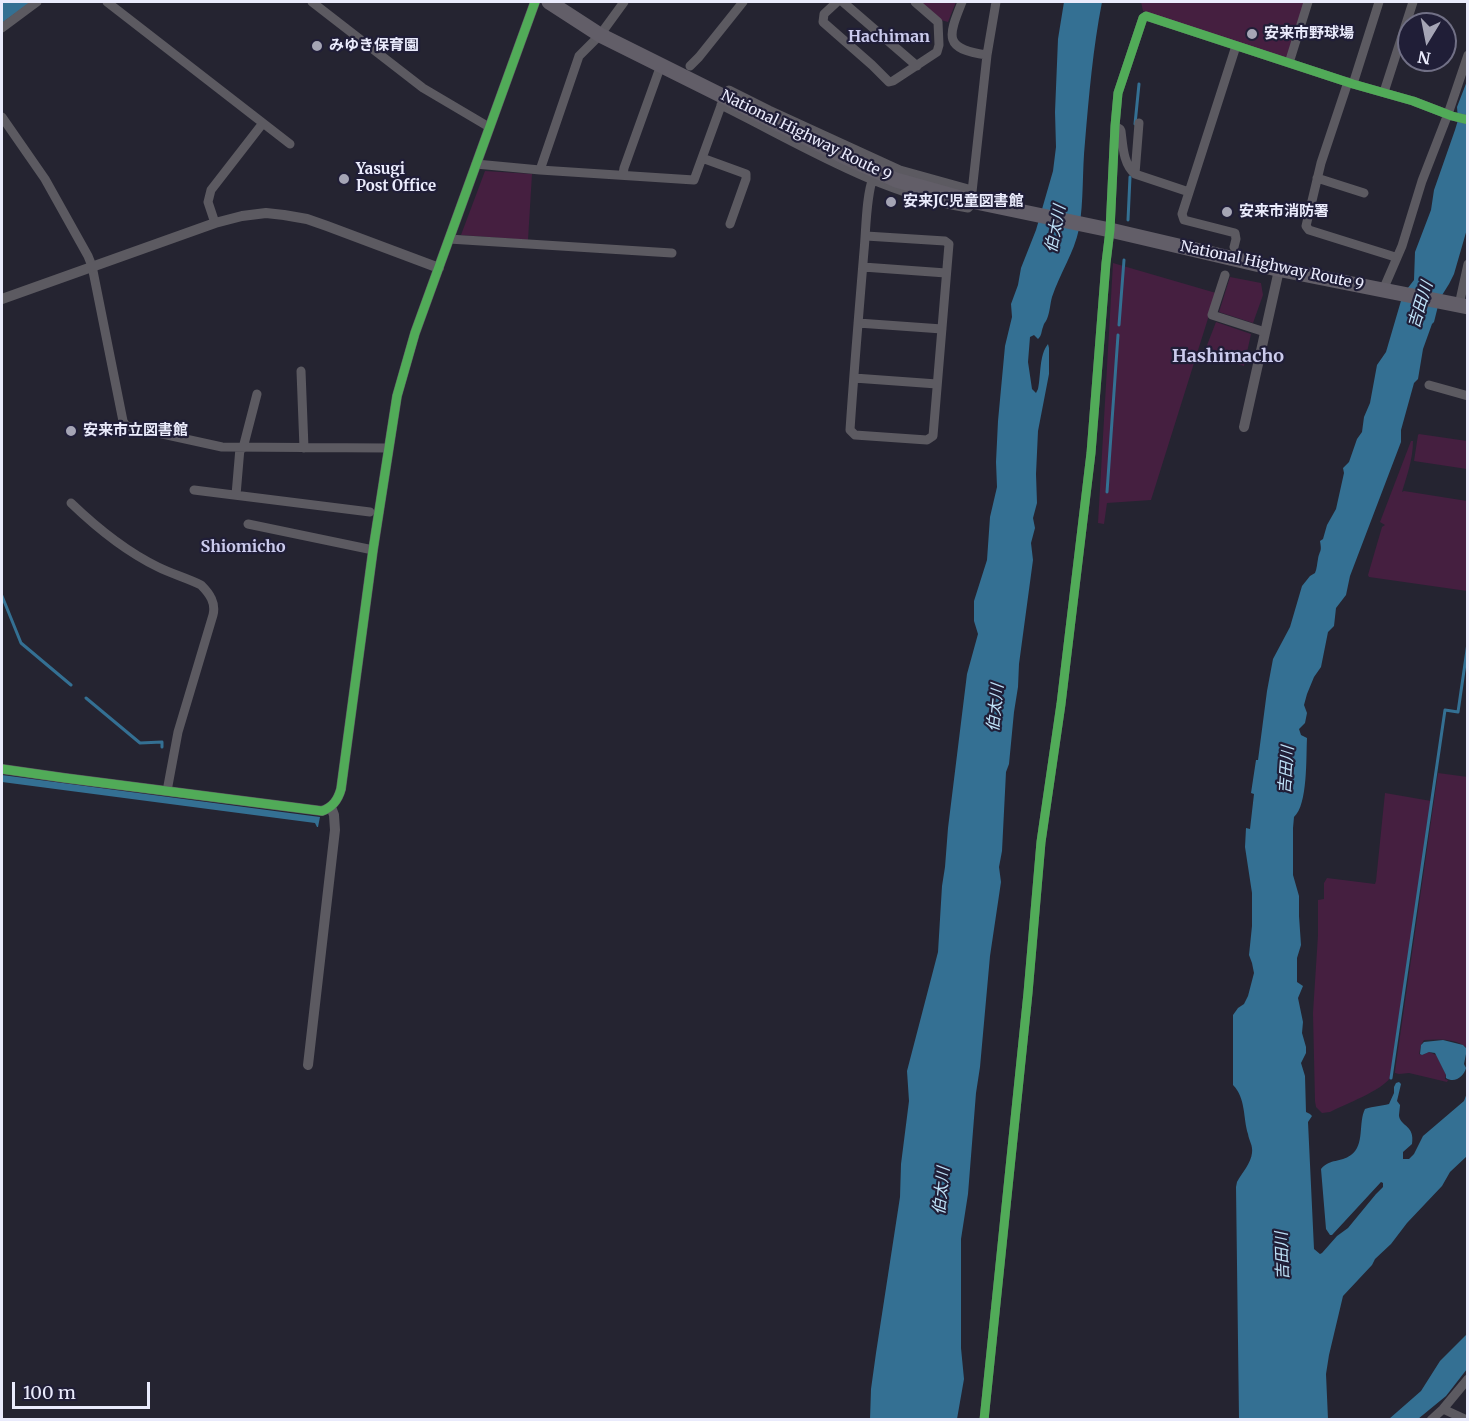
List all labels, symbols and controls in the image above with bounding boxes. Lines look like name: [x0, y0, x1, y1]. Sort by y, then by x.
north arrow: [1397, 12, 1457, 72]
place label: 安来市野球場: [1264, 25, 1354, 43]
district label: Hachiman: [848, 27, 930, 47]
marker: 安来市野球場: [1245, 27, 1259, 41]
place label: みゆき保育園: [329, 37, 419, 55]
marker: みゆき保育園: [310, 39, 324, 53]
text: N: [1416, 47, 1432, 69]
street label: National Highway Route 9: [718, 87, 894, 185]
place label: Yasugi Post Office: [356, 161, 436, 196]
marker: Yasugi Post Office: [337, 172, 351, 186]
place label: 安来JC児童図書館: [903, 193, 1024, 211]
marker: 安来JC児童図書館: [884, 195, 898, 209]
place label: 安来市消防署: [1239, 203, 1329, 221]
water label: 伯太川: [1042, 204, 1070, 254]
marker: 安来市消防署: [1220, 205, 1234, 219]
street label: National Highway Route 9: [1179, 238, 1365, 294]
water label: 吉田川: [1405, 279, 1437, 331]
district label: Hashimacho: [1172, 346, 1284, 368]
place label: 安来市立図書館: [83, 422, 188, 440]
marker: 安来市立図書館: [64, 424, 78, 438]
district label: Shiomicho: [201, 537, 285, 557]
water label: 伯太川: [984, 683, 1008, 733]
water label: 吉田川: [1276, 745, 1298, 795]
water label: 伯太川: [930, 1166, 954, 1216]
water label: 吉田川: [1273, 1232, 1293, 1280]
scale bar: [15, 1370, 153, 1408]
text: 100 m: [23, 1381, 76, 1404]

